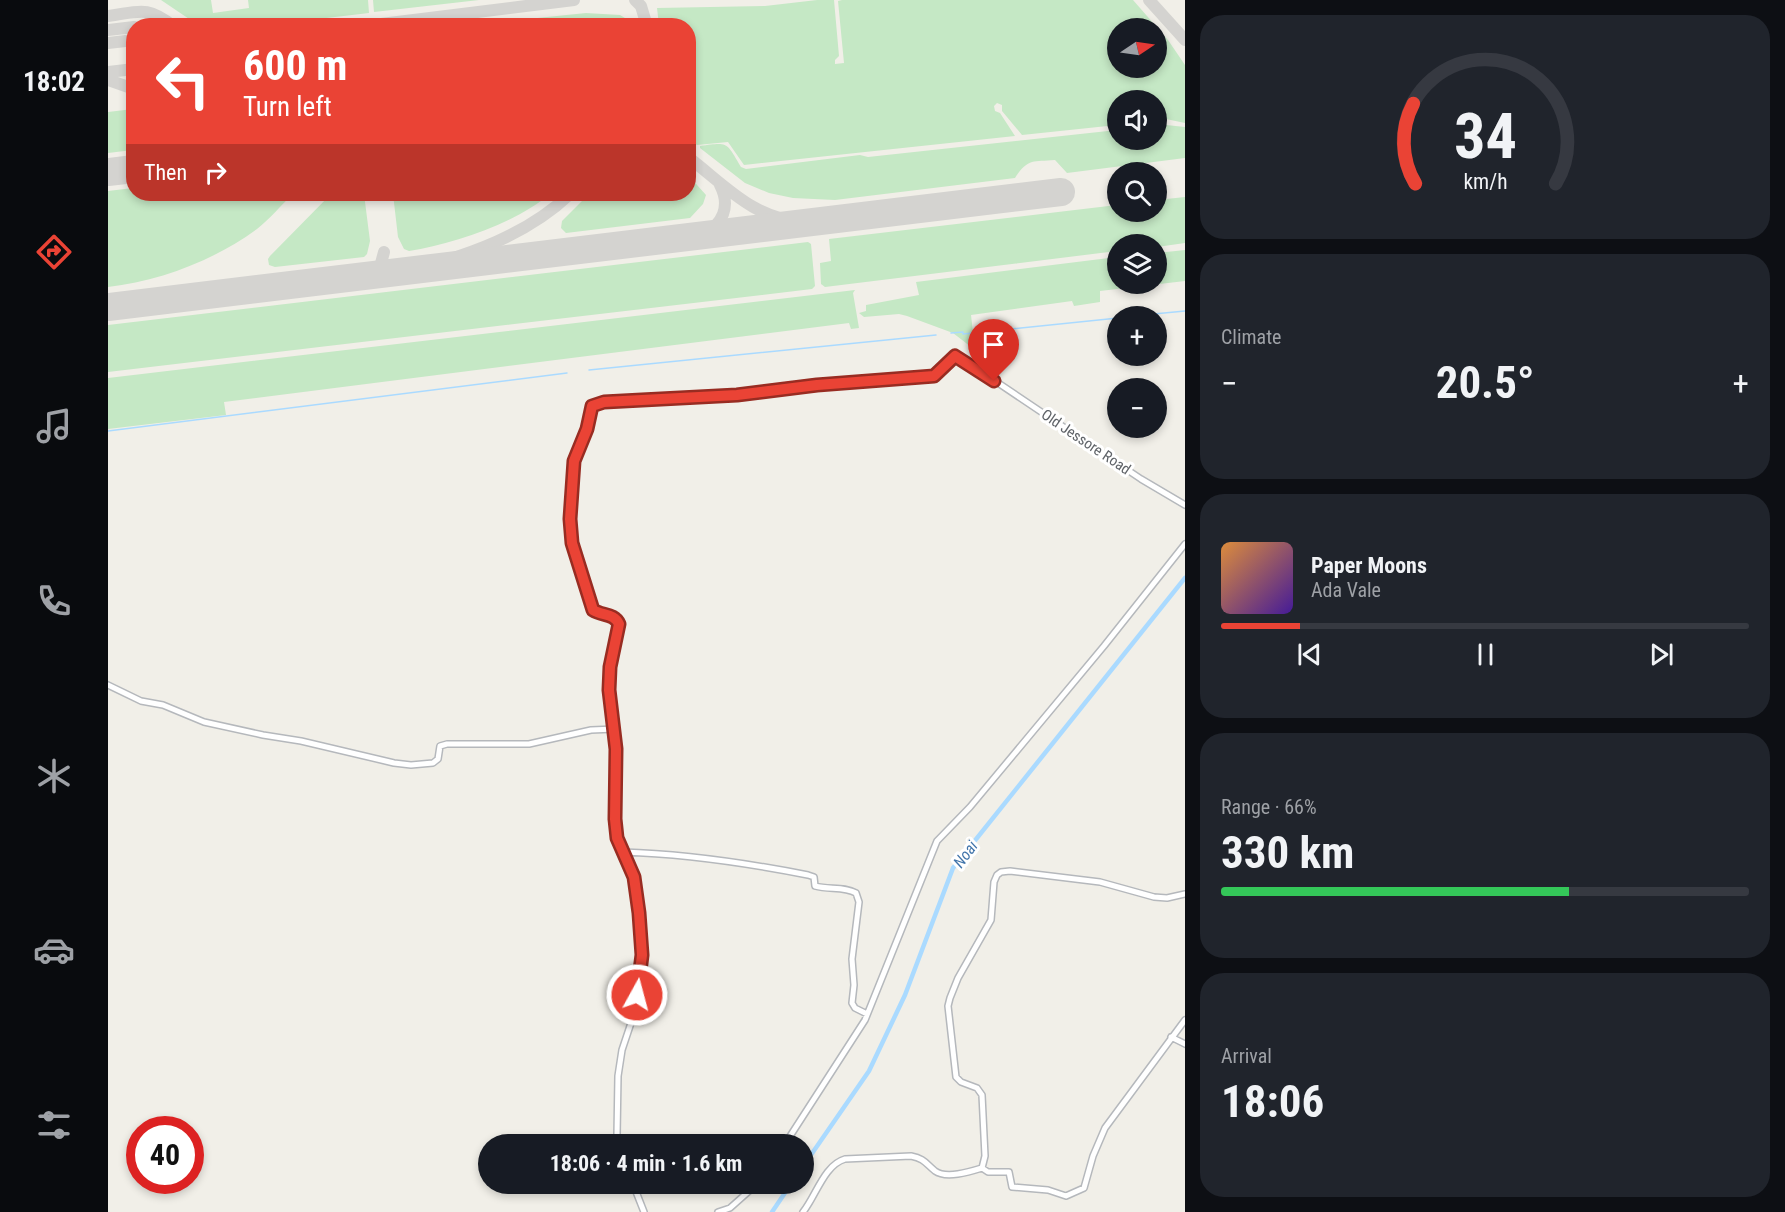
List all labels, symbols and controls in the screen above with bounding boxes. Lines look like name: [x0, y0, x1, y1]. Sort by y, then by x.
north arrow: [1107, 18, 1167, 78]
map controls: [1107, 18, 1167, 438]
text: 600 m: [243, 41, 348, 90]
icon: left: [144, 42, 222, 120]
text: 18:02: [23, 66, 85, 98]
button: sound: [1107, 90, 1167, 150]
text: Turn left: [243, 91, 332, 123]
text: 34: [1453, 100, 1517, 173]
icon: right: [199, 156, 232, 189]
text: Then: [144, 160, 187, 185]
button: search: [1107, 162, 1167, 222]
text: km/h: [1463, 170, 1507, 195]
icon: directions: [33, 231, 75, 273]
button: layers: [1107, 234, 1167, 294]
button: +: [1107, 306, 1167, 366]
pin: [968, 319, 1019, 381]
text: Climate: [1221, 325, 1281, 349]
icon: arrive: [977, 328, 1010, 361]
text: 20.5°: [1436, 356, 1534, 409]
text: −: [1221, 364, 1238, 403]
text: +: [1733, 364, 1749, 403]
button: −: [1107, 378, 1167, 438]
icon: music: [33, 405, 75, 447]
street label: Old Jessore Road: [1038, 405, 1134, 479]
text: Paper Moons: [1311, 553, 1427, 578]
text: Ada Vale: [1311, 578, 1381, 602]
icon: phone: [33, 580, 75, 622]
icon: previous: [1293, 638, 1326, 671]
icon: pause: [1469, 638, 1502, 671]
icon: next: [1645, 638, 1678, 671]
icon: climate: [33, 755, 75, 797]
text: Range · 66%: [1221, 795, 1317, 819]
text: 330 km: [1221, 826, 1354, 879]
water label: Noai: [949, 837, 982, 871]
icon: car: [33, 929, 75, 971]
position arrow: [605, 963, 669, 1027]
text: Arrival: [1221, 1044, 1272, 1068]
text: 18:06: [1221, 1075, 1324, 1128]
icon: filters: [33, 1104, 75, 1146]
speed limit sign: 40: [126, 1116, 204, 1194]
text: 18:06 · 4 min · 1.6 km: [550, 1151, 742, 1176]

